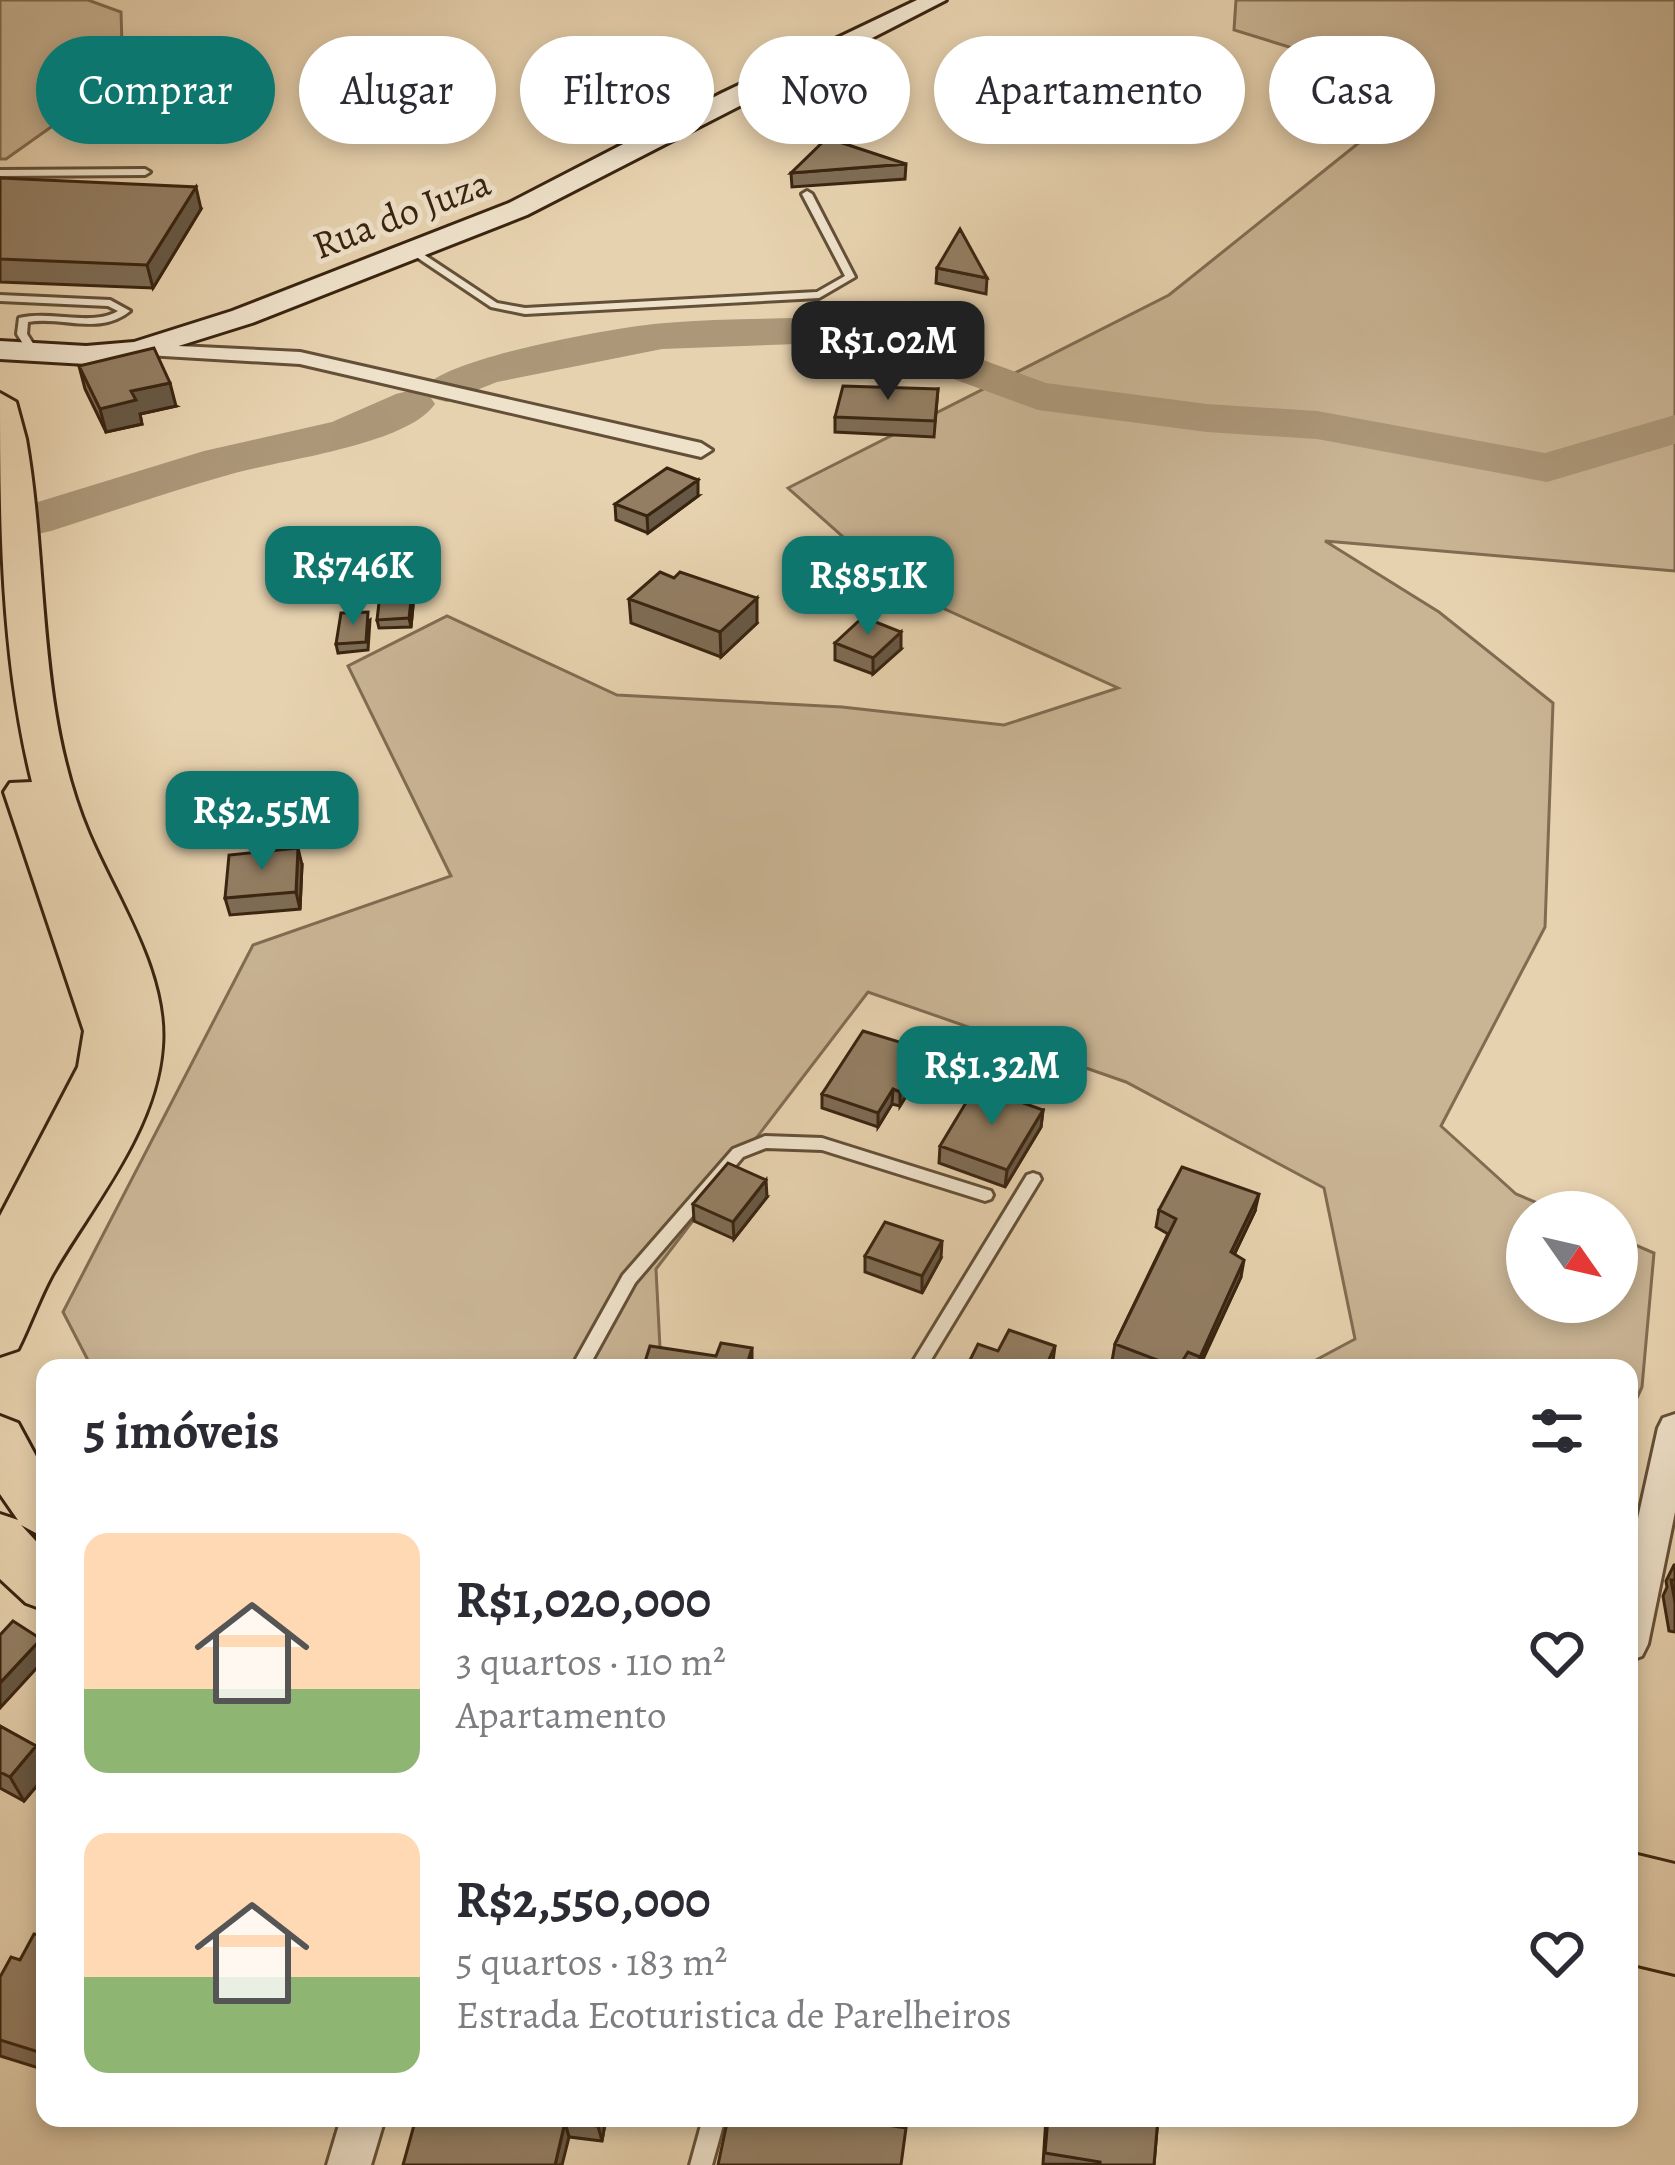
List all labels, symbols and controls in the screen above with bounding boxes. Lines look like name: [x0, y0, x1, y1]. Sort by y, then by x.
chip: Comprar: [36, 36, 275, 144]
chip: Alugar: [299, 36, 496, 144]
chip: Filtros: [520, 36, 714, 144]
chip: Novo: [738, 36, 910, 144]
chip: Apartamento: [934, 36, 1245, 144]
chip: Casa: [1269, 36, 1435, 144]
street label: Rua do Juza: [305, 155, 498, 272]
pin: R$1.02M: [777, 301, 999, 403]
text: R$1.02M: [818, 313, 958, 366]
pin: R$746K: [255, 526, 451, 628]
pin: R$851K: [770, 536, 966, 638]
text: R$746K: [292, 538, 414, 591]
text: R$851K: [809, 548, 927, 601]
pin: R$2.55M: [151, 771, 373, 873]
text: R$2.55M: [193, 783, 331, 836]
pin: R$1.32M: [881, 1026, 1103, 1128]
text: R$1.32M: [924, 1038, 1060, 1091]
north arrow: [1506, 1191, 1638, 1323]
map controls: [1506, 1191, 1638, 1323]
text: 5 imóveis: [84, 1396, 280, 1466]
icon: filters: [1524, 1398, 1590, 1464]
text: R$1,020,000: [456, 1565, 711, 1635]
icon: home: [180, 1581, 324, 1725]
icon: heart: [1524, 1620, 1590, 1686]
text: 3 quartos · 110 m²: [456, 1635, 726, 1688]
text: Apartamento: [456, 1688, 666, 1741]
text: R$2,550,000: [456, 1865, 711, 1935]
icon: home: [180, 1881, 324, 2025]
icon: heart: [1524, 1920, 1590, 1986]
text: 5 quartos · 183 m²: [456, 1935, 727, 1988]
text: Estrada Ecoturistica de Parelheiros: [456, 1988, 1012, 2041]

